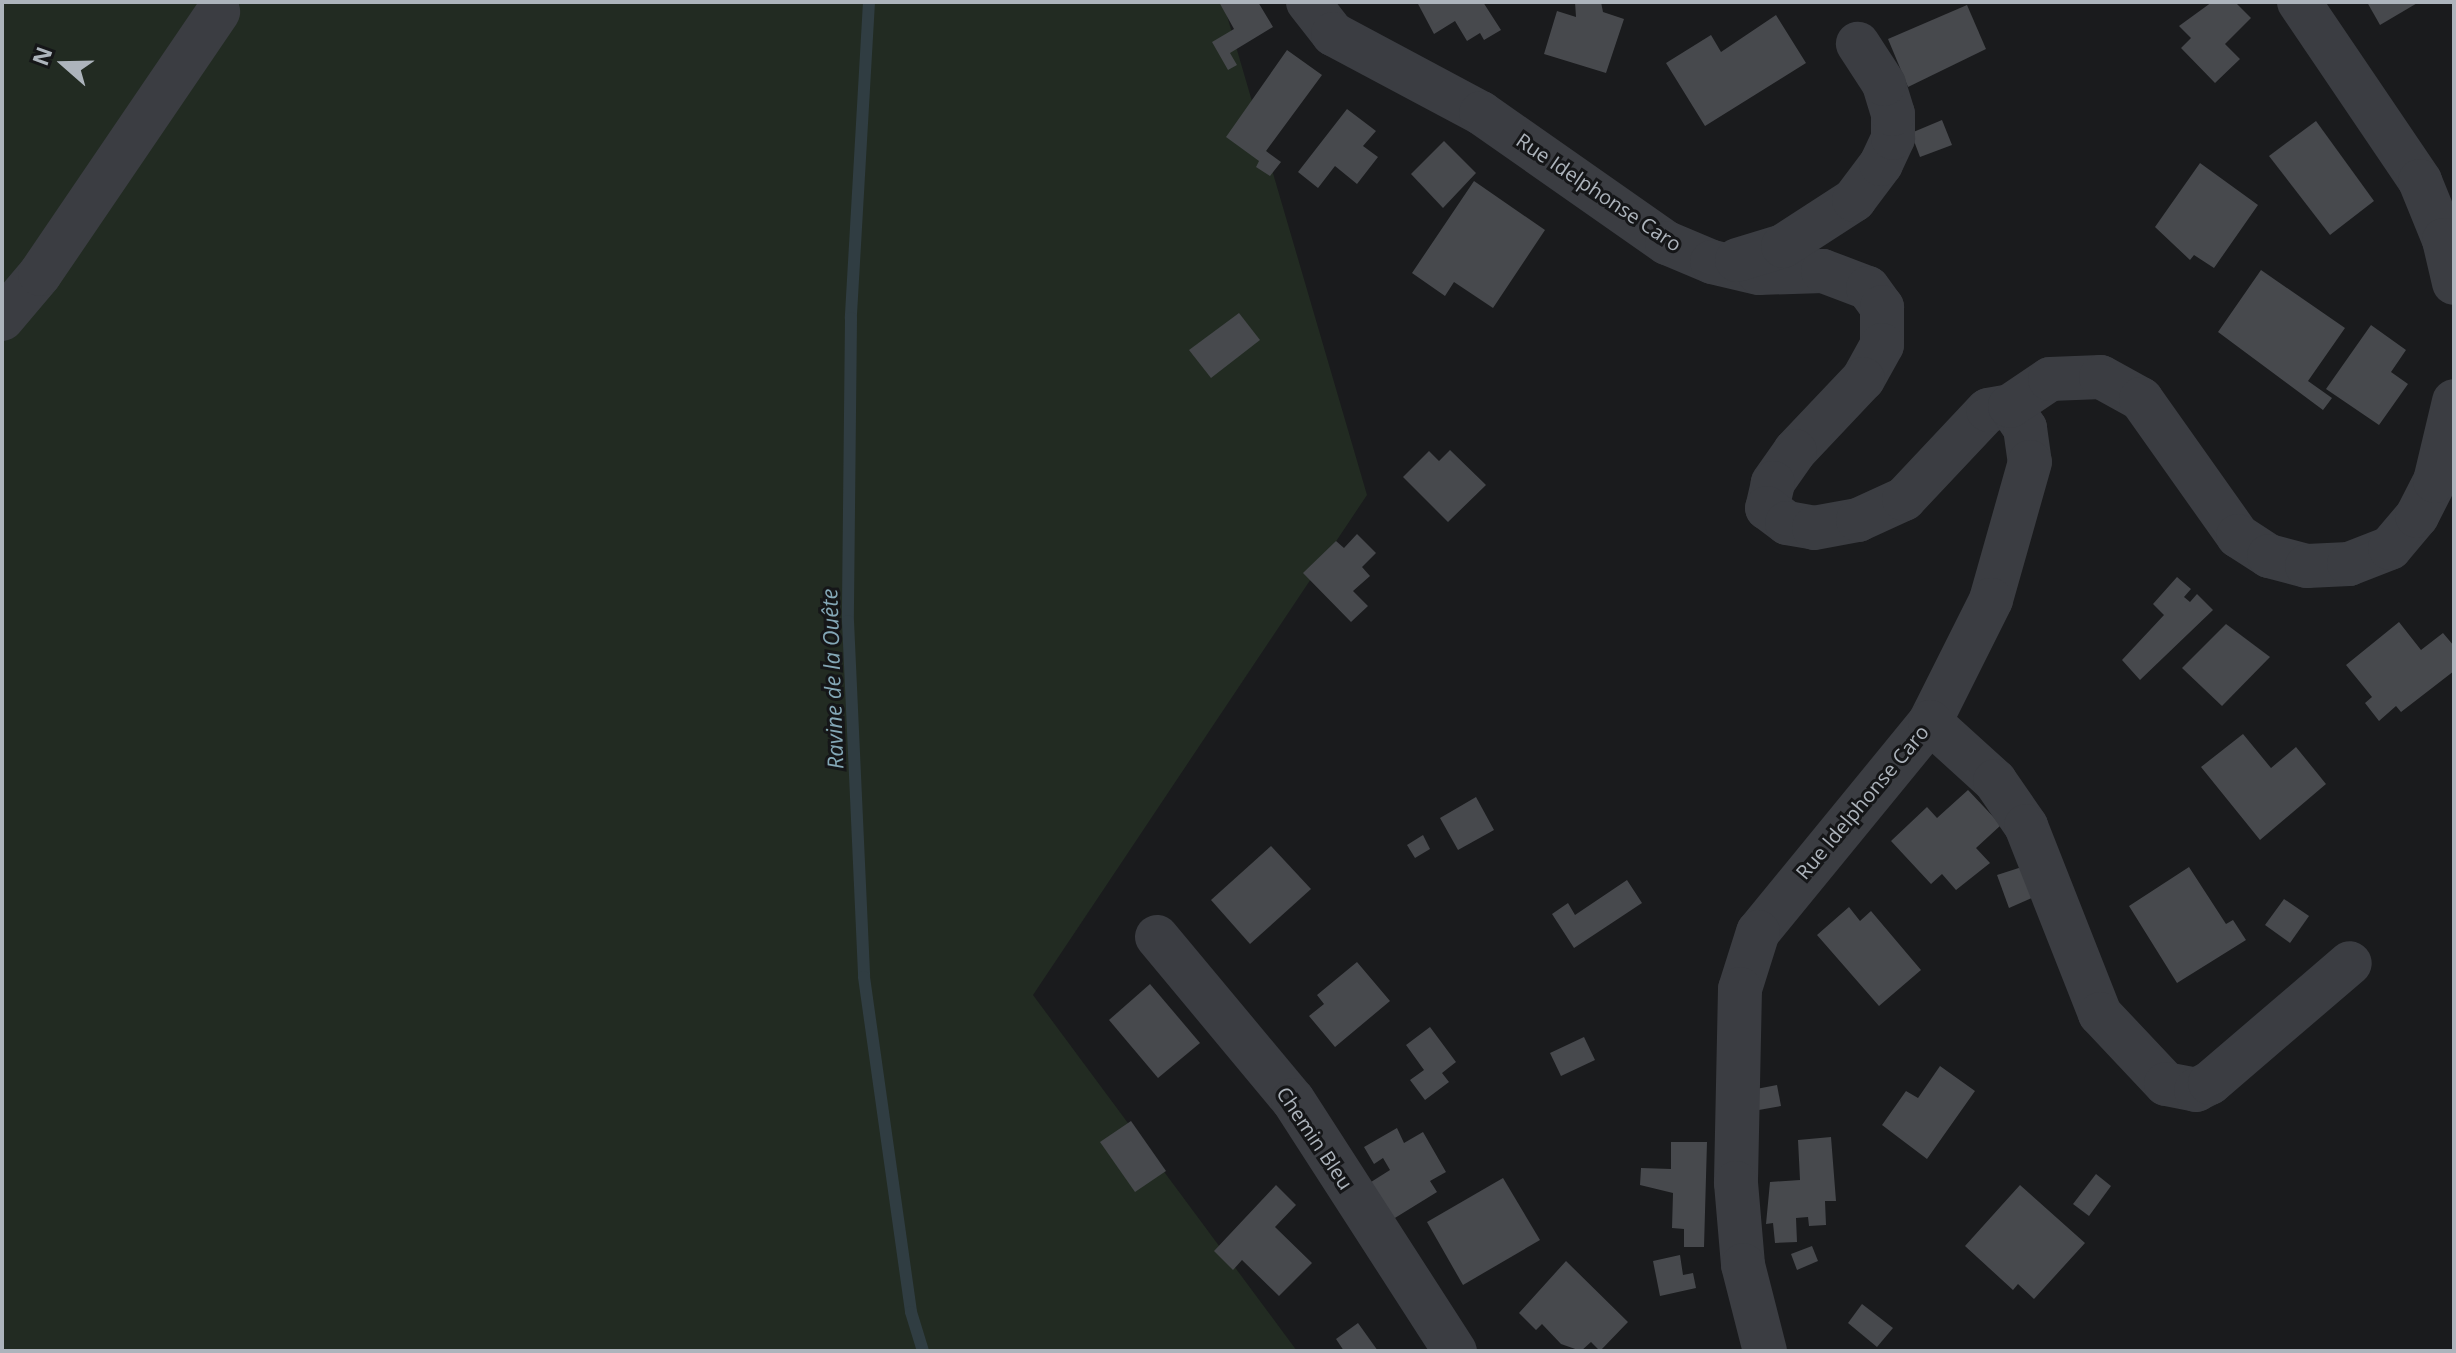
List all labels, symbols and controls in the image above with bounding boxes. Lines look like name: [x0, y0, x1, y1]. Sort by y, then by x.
north arrow: [24, 24, 104, 104]
text: N: [24, 42, 59, 69]
street label: Rue Idelphonse Caro: [1512, 128, 1686, 256]
water label: Ravine de la Ouête: [816, 588, 848, 770]
street label: Rue Idelphonse Caro: [1791, 720, 1933, 884]
street label: Chemin Bleu: [1272, 1082, 1358, 1194]

